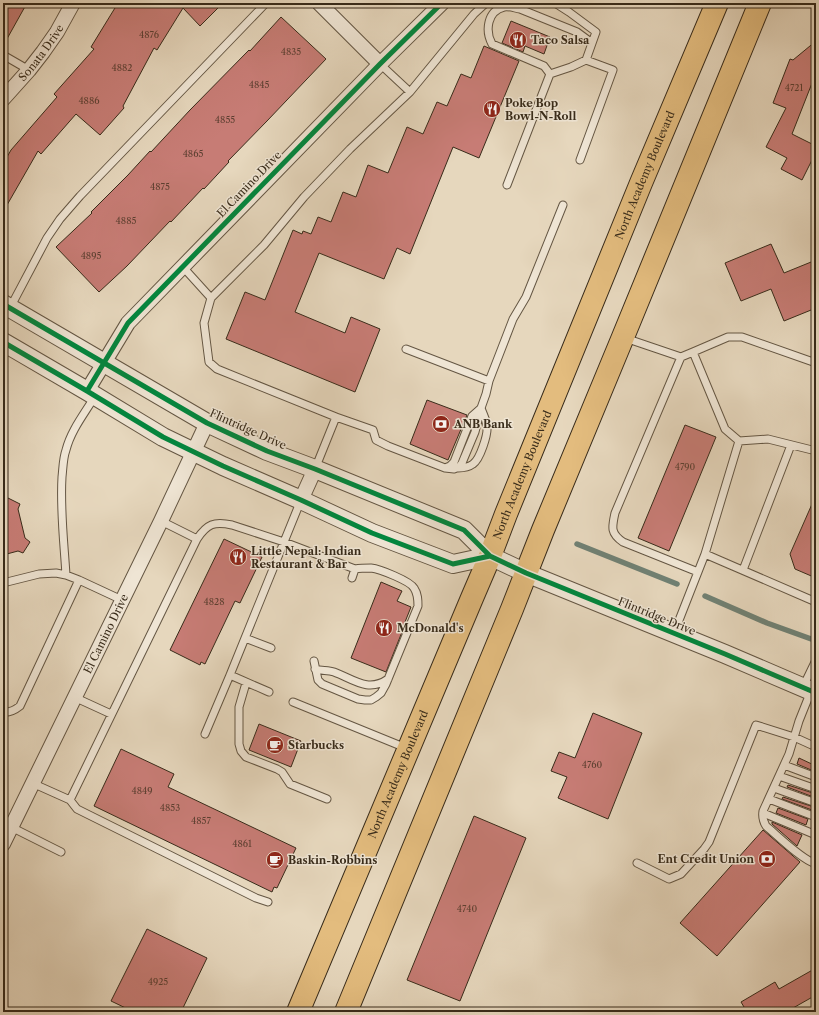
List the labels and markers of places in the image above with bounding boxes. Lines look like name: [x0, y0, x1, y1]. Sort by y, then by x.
restaurant icon: Taco Salsa: [508, 30, 528, 50]
place label: Taco Salsa: [531, 33, 590, 47]
place label: Poke Bop Bowl-N-Roll: [505, 96, 576, 123]
restaurant icon: Poke Bop Bowl-N-Roll: [482, 99, 502, 119]
bank icon: ANB Bank: [431, 414, 451, 434]
place label: ANB Bank: [453, 417, 513, 431]
place label: Little Nepal: Indian Restaurant & Bar: [251, 544, 362, 571]
restaurant icon: Little Nepal: Indian Restaurant & Bar: [228, 547, 248, 567]
restaurant icon: McDonald's: [374, 618, 394, 638]
place label: McDonald's: [397, 621, 464, 635]
cafe icon: Starbucks: [265, 735, 285, 755]
place label: Starbucks: [288, 738, 344, 752]
bank icon: Ent Credit Union: [757, 849, 777, 869]
cafe icon: Baskin-Robbins: [265, 850, 285, 870]
place label: Ent Credit Union: [658, 852, 754, 866]
place label: Baskin-Robbins: [288, 853, 377, 867]

